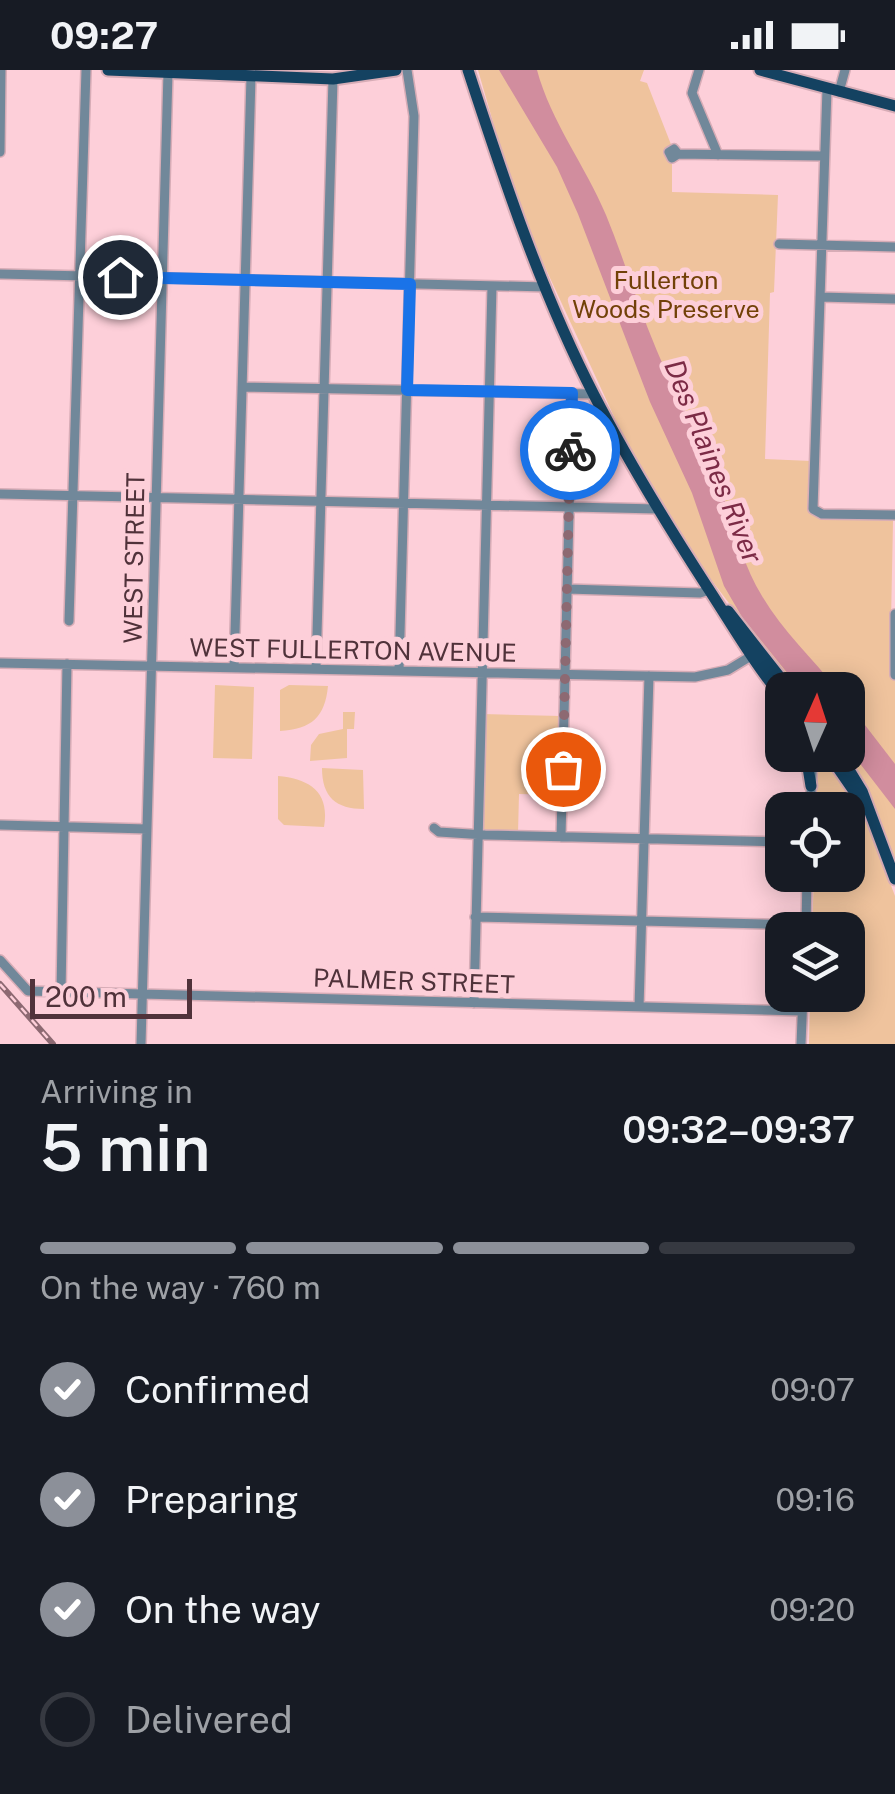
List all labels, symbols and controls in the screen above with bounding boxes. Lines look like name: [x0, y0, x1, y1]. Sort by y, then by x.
text: 09:27: [50, 13, 158, 58]
pin: [78, 235, 163, 320]
icon: home: [93, 250, 148, 305]
park label: Fullerton Woods Preserve: [572, 265, 760, 324]
water label: Des Plaines River: [658, 354, 770, 568]
courier: [520, 400, 620, 500]
icon: bike: [543, 423, 598, 478]
street label: WEST STREET: [118, 472, 150, 644]
street label: WEST FULLERTON AVENUE: [189, 632, 517, 668]
north arrow: [765, 672, 865, 772]
map controls: [765, 672, 865, 1012]
pin: [521, 727, 606, 812]
icon: bag: [536, 742, 591, 797]
button: locate: [765, 792, 865, 892]
button: layers: [765, 912, 865, 1012]
street label: PALMER STREET: [313, 962, 516, 1000]
scale bar: [30, 974, 192, 1018]
text: 200 m: [45, 980, 127, 1013]
text: Arriving in: [40, 1073, 193, 1110]
text: 09:32–09:37: [622, 1107, 855, 1152]
text: 5 min: [40, 1109, 210, 1186]
text: On the way · 760 m: [40, 1269, 321, 1306]
icon: check: [40, 1362, 95, 1417]
text: Confirmed: [125, 1367, 310, 1412]
text: 09:07: [770, 1371, 855, 1408]
icon: check: [40, 1472, 95, 1527]
text: Preparing: [125, 1477, 299, 1522]
text: 09:16: [775, 1481, 855, 1518]
icon: check: [40, 1582, 95, 1637]
text: On the way: [125, 1587, 321, 1632]
text: 09:20: [769, 1591, 855, 1628]
text: Delivered: [125, 1697, 293, 1742]

